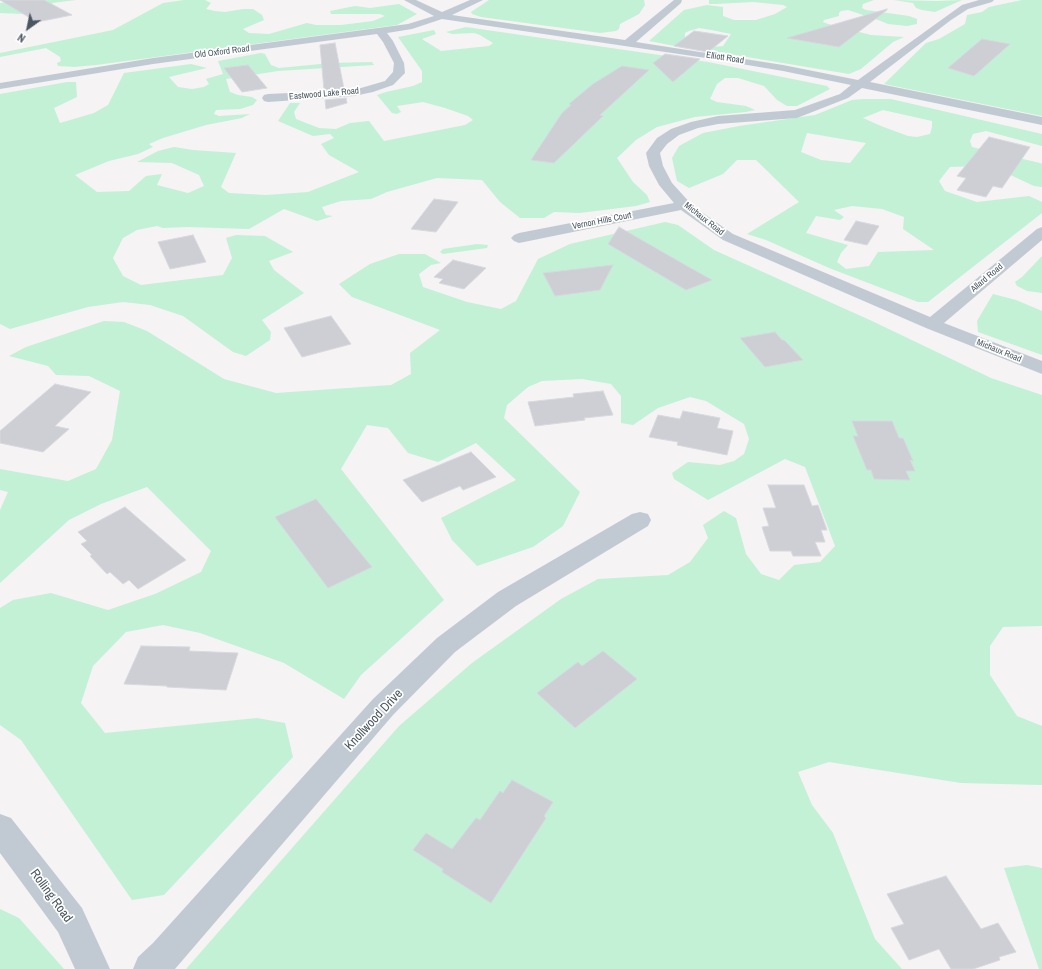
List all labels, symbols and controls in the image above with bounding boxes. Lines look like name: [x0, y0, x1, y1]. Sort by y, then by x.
north arrow: [8, 8, 48, 48]
text: N: [15, 30, 28, 46]
street label: Old Oxford Road: [194, 43, 250, 61]
street label: Elliott Road: [705, 50, 745, 66]
street label: Eastwood Lake Road: [289, 86, 359, 102]
street label: Michaux Road: [682, 200, 726, 238]
street label: Vernon Hills Court: [572, 210, 632, 232]
street label: Allard Road: [969, 261, 1005, 295]
street label: Michaux Road: [975, 337, 1023, 365]
street label: Knollwood Drive: [342, 686, 406, 754]
street label: Rolling Road: [27, 866, 75, 926]

